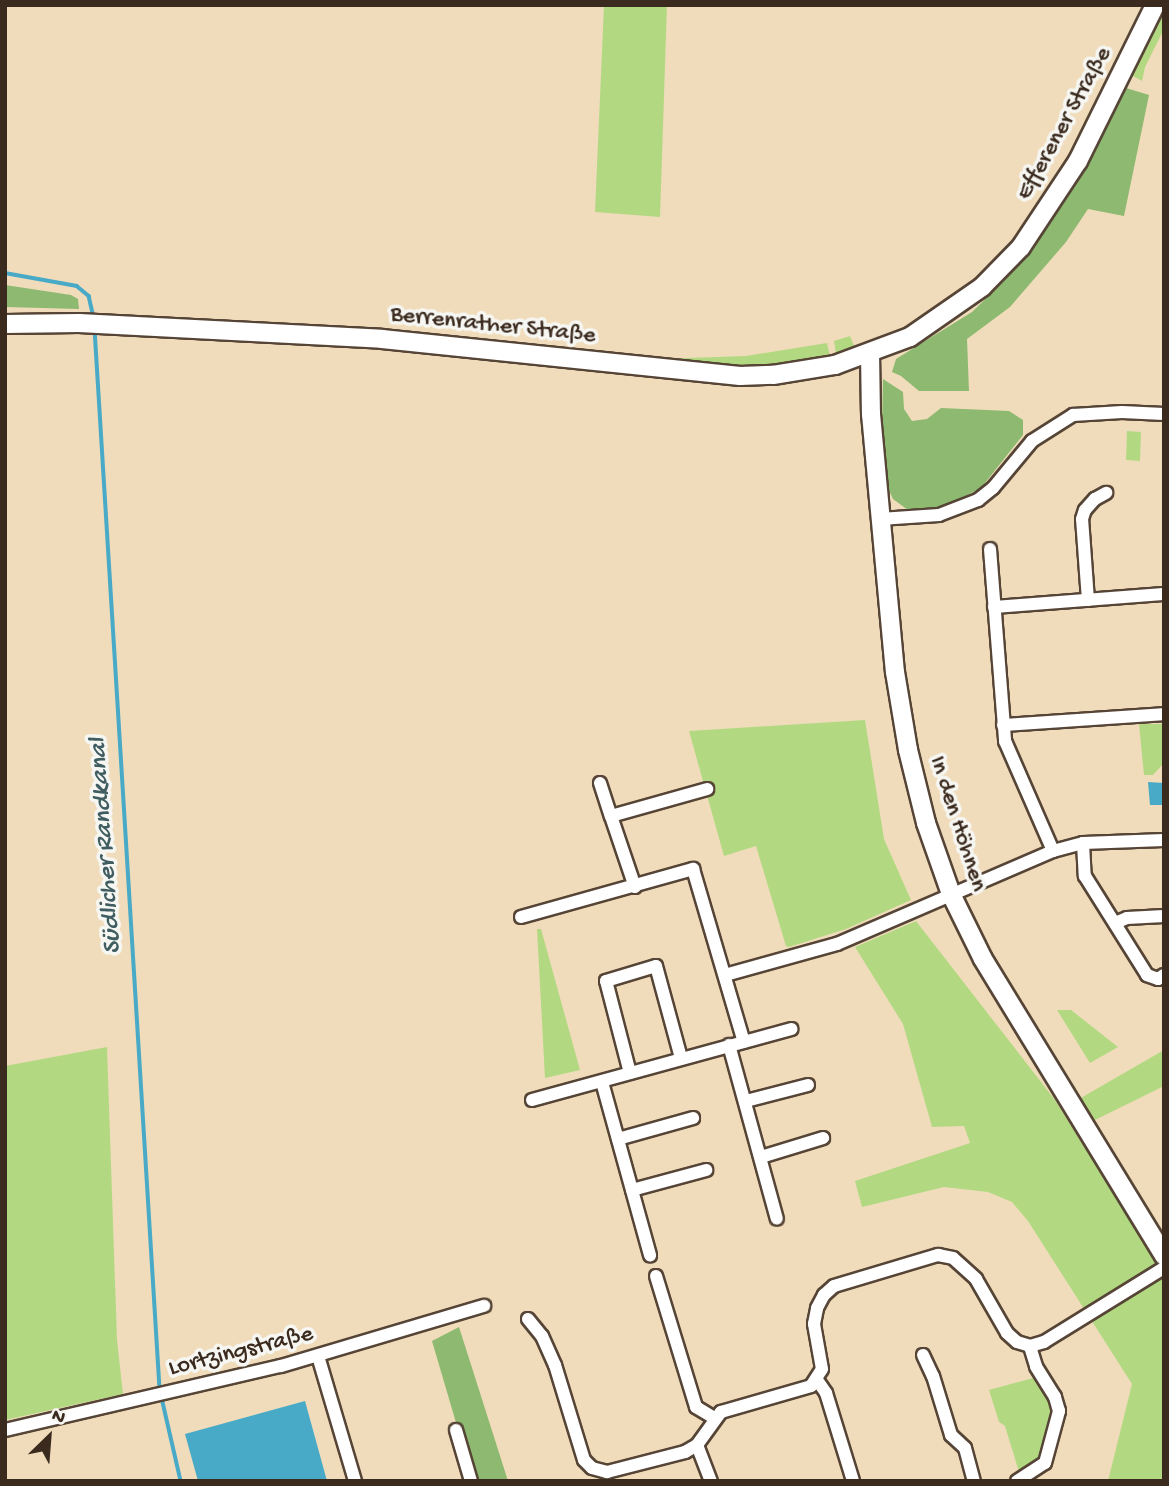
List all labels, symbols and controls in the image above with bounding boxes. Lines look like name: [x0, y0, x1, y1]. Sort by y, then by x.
street label: Efferener Straße: [1011, 42, 1119, 206]
street label: Berrenrather Straße: [389, 301, 597, 351]
water label: Südlicher Randkanal: [84, 737, 130, 955]
street label: In den Höhnen: [922, 753, 992, 895]
street label: Lortzingstraße: [166, 1320, 316, 1384]
north arrow: [14, 1402, 84, 1472]
text: N: [48, 1404, 69, 1431]

